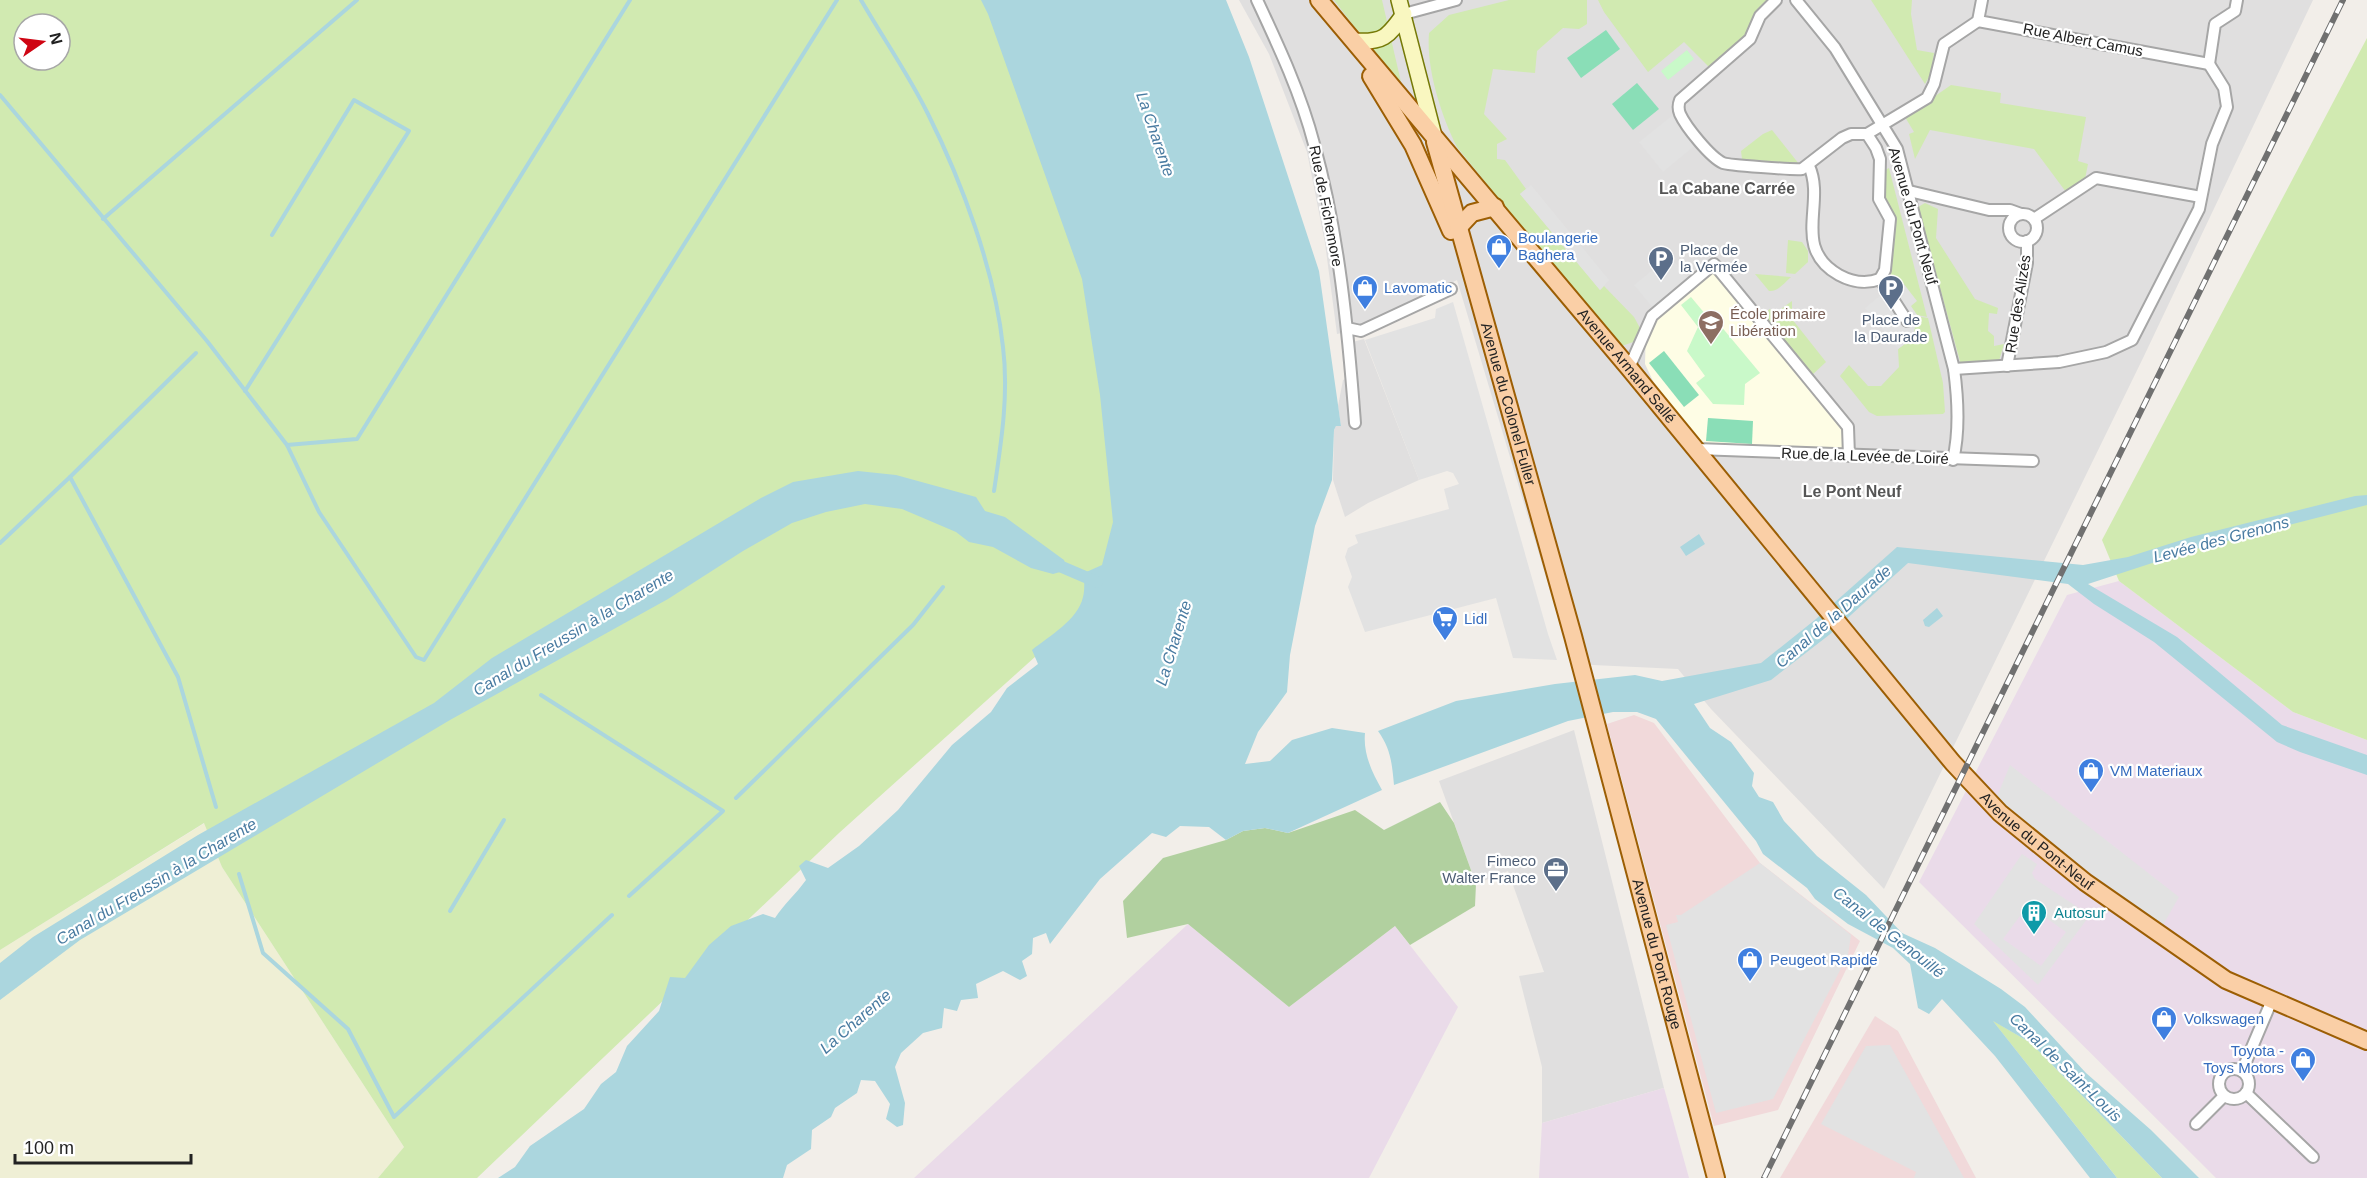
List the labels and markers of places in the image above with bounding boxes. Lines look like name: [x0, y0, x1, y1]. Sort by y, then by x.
place label: Boulangerie Baghera: [1518, 229, 1598, 263]
shop icon: Boulangerie Baghera: [1484, 232, 1514, 270]
place label: Place de la Vermée: [1680, 241, 1748, 275]
parking icon: Place de la Vermée: [1646, 244, 1676, 282]
shop icon: Lavomatic: [1350, 273, 1380, 311]
parking icon: Place de la Daurade: [1876, 273, 1906, 311]
place label: Lavomatic: [1384, 279, 1453, 296]
place label: École primaire Libération: [1730, 305, 1826, 339]
school or university icon: École primaire Libération: [1696, 308, 1726, 346]
place label: Place de la Daurade: [1854, 311, 1928, 345]
supermarket icon: Lidl: [1430, 604, 1460, 642]
place label: Lidl: [1464, 610, 1487, 627]
shop icon: VM Materiaux: [2076, 756, 2106, 794]
place label: VM Materiaux: [2110, 762, 2203, 779]
place label: Fimeco Walter France: [1442, 852, 1536, 886]
office icon: Fimeco Walter France: [1541, 855, 1571, 893]
building icon: Autosur: [2019, 898, 2049, 936]
place label: Autosur: [2054, 904, 2106, 921]
shop icon: Peugeot Rapide: [1735, 945, 1765, 983]
place label: Peugeot Rapide: [1770, 951, 1878, 968]
shop icon: Volkswagen: [2149, 1004, 2179, 1042]
place label: Volkswagen: [2184, 1010, 2264, 1027]
place label: Toyota - Toys Motors: [2203, 1042, 2284, 1076]
shop icon: Toyota - Toys Motors: [2288, 1045, 2318, 1083]

